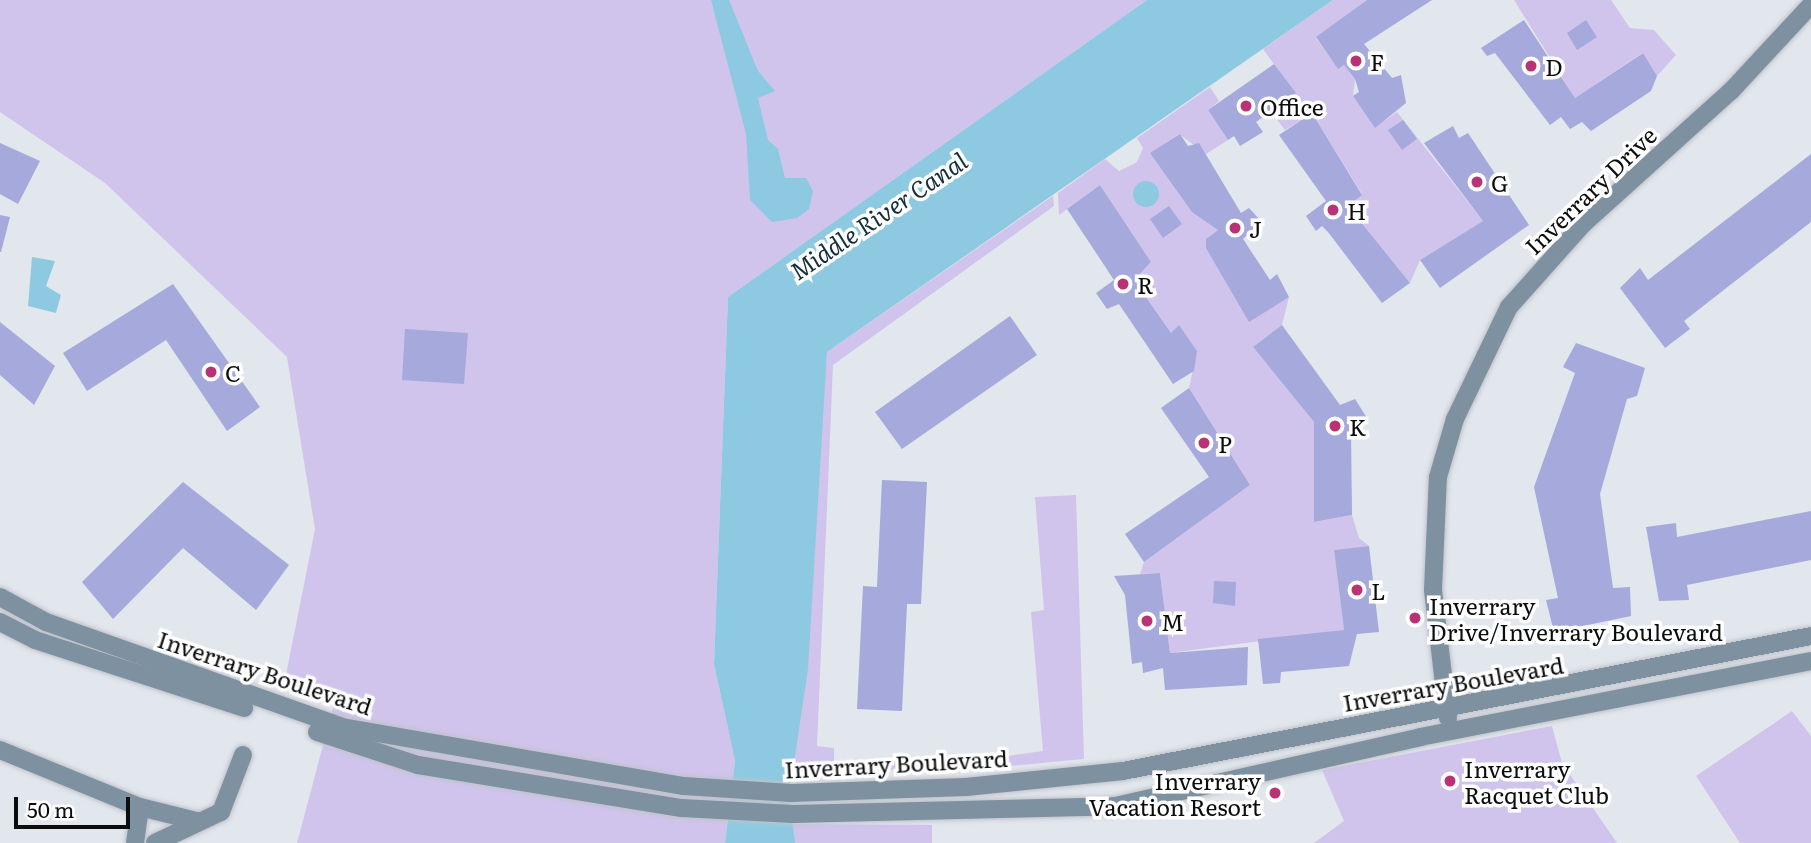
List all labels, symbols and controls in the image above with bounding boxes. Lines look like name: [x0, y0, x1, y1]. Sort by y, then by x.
place label: F: [1370, 47, 1384, 75]
place label: D: [1545, 52, 1563, 80]
marker: F: [1348, 53, 1364, 69]
marker: D: [1523, 58, 1539, 74]
place label: Office: [1260, 92, 1324, 120]
marker: Office: [1238, 98, 1254, 114]
street label: Inverrary Drive: [1519, 120, 1661, 260]
water label: Middle River Canal: [784, 145, 972, 285]
place label: G: [1491, 168, 1508, 196]
marker: G: [1469, 174, 1485, 190]
place label: H: [1347, 196, 1366, 224]
marker: H: [1325, 202, 1341, 218]
place label: J: [1249, 214, 1262, 242]
marker: J: [1227, 220, 1243, 236]
place label: R: [1137, 270, 1154, 298]
marker: R: [1115, 276, 1131, 292]
place label: C: [225, 358, 241, 386]
marker: C: [203, 364, 219, 380]
place label: K: [1349, 412, 1366, 440]
marker: K: [1327, 418, 1343, 434]
place label: P: [1218, 429, 1232, 457]
marker: P: [1196, 435, 1212, 451]
place label: L: [1371, 576, 1386, 604]
marker: L: [1349, 582, 1365, 598]
place label: Inverrary Drive/Inverrary Boulevard: [1429, 591, 1723, 645]
place label: M: [1161, 607, 1184, 635]
marker: Inverrary Drive/Inverrary Boulevard: [1407, 610, 1423, 626]
marker: M: [1139, 613, 1155, 629]
street label: Inverrary Boulevard: [154, 624, 376, 720]
street label: Inverrary Boulevard: [1341, 650, 1565, 716]
street label: Inverrary Boulevard: [784, 743, 1008, 783]
place label: Inverrary Racquet Club: [1464, 754, 1609, 808]
place label: Inverrary Vacation Resort: [1089, 766, 1261, 820]
marker: Inverrary Racquet Club: [1442, 773, 1458, 789]
scale bar: [18, 784, 133, 828]
marker: Inverrary Vacation Resort: [1267, 785, 1283, 801]
text: 50 m: [27, 793, 74, 824]

